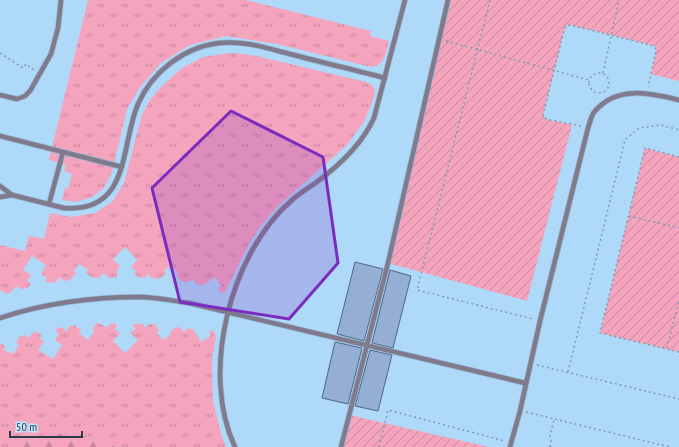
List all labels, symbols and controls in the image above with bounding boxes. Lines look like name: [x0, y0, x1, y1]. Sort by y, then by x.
scale bar: [10, 413, 82, 439]
text: 50 m: [16, 419, 37, 434]

